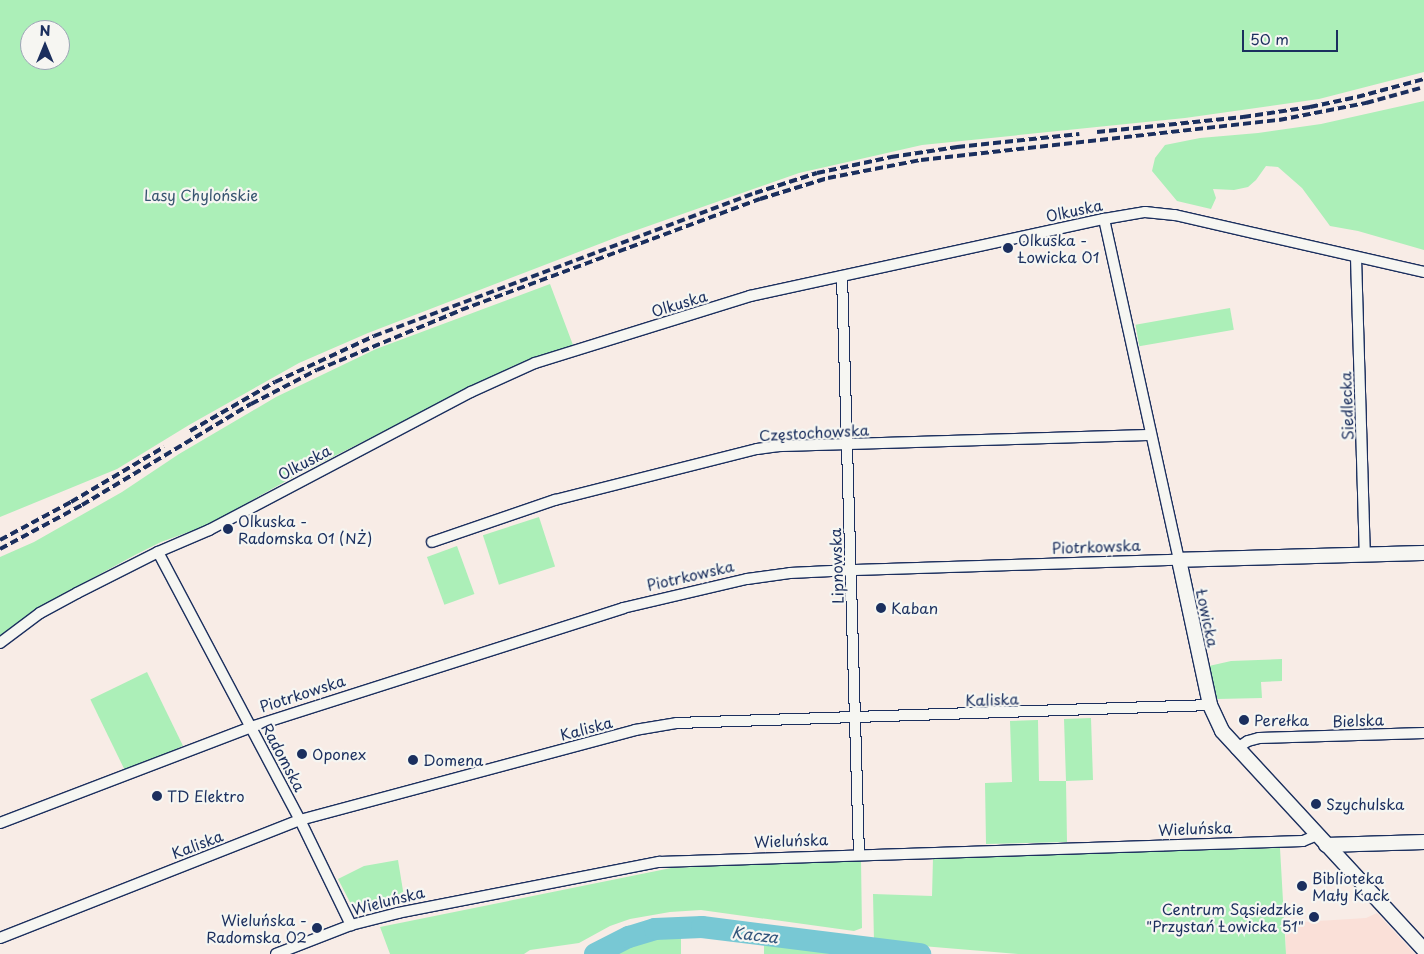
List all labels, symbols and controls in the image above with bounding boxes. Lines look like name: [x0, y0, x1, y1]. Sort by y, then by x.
north arrow: [20, 20, 70, 70]
text: N: [39, 20, 51, 41]
scale bar: [1244, 20, 1340, 52]
text: 50 m: [1250, 27, 1289, 50]
park label: Lasy Chylońskie: [143, 186, 259, 204]
street label: Olkuska: [1044, 195, 1104, 225]
place label: Olkuska - Łowicka 01: [1018, 230, 1099, 265]
marker: Olkuska - Łowicka 01: [1002, 242, 1014, 254]
street label: Olkuska: [649, 286, 709, 320]
street label: Siedlecka: [1336, 371, 1356, 441]
street label: Częstochowska: [759, 420, 869, 444]
street label: Olkuska: [274, 441, 334, 483]
place label: Olkuska - Radomska 01 (NŻ): [238, 511, 373, 546]
marker: Olkuska - Radomska 01 (NŻ): [222, 523, 234, 535]
street label: Lipnowska: [826, 528, 846, 604]
street label: Piotrkowska: [1051, 535, 1141, 557]
street label: Piotrkowska: [645, 556, 735, 594]
street label: Łowicka: [1193, 588, 1223, 648]
place label: Kaban: [891, 599, 938, 617]
marker: Kaban: [875, 602, 887, 614]
street label: Piotrkowska: [257, 671, 347, 715]
street label: Kaliska: [965, 689, 1019, 709]
street label: Bielska: [1332, 710, 1384, 730]
place label: Perełka: [1254, 711, 1309, 729]
street label: Kaliska: [558, 712, 614, 744]
marker: Perełka: [1238, 714, 1250, 726]
street label: Radomska: [259, 720, 309, 794]
place label: Oponex: [312, 745, 366, 763]
marker: Oponex: [296, 748, 308, 760]
place label: Domena: [423, 751, 483, 769]
marker: Domena: [407, 754, 419, 766]
place label: TD Elektro: [167, 787, 245, 805]
marker: TD Elektro: [151, 790, 163, 802]
place label: Szychulska: [1326, 795, 1404, 813]
marker: Szychulska: [1310, 798, 1322, 810]
street label: Wieluńska: [1158, 818, 1232, 838]
street label: Kaliska: [169, 826, 225, 862]
street label: Wieluńska: [754, 830, 828, 850]
place label: Biblioteka Mały Kack: [1312, 868, 1390, 903]
marker: Biblioteka Mały Kack: [1296, 880, 1308, 892]
street label: Wieluńska: [350, 882, 426, 918]
place label: Centrum Sąsiedzkie "Przystań Łowicka 51": [1145, 899, 1304, 934]
place label: Wieluńska - Radomska 02: [206, 910, 307, 945]
marker: Centrum Sąsiedzkie "Przystań Łowicka 51": [1308, 911, 1320, 923]
marker: Wieluńska - Radomska 02: [311, 922, 323, 934]
water label: Kacza: [731, 922, 779, 946]

